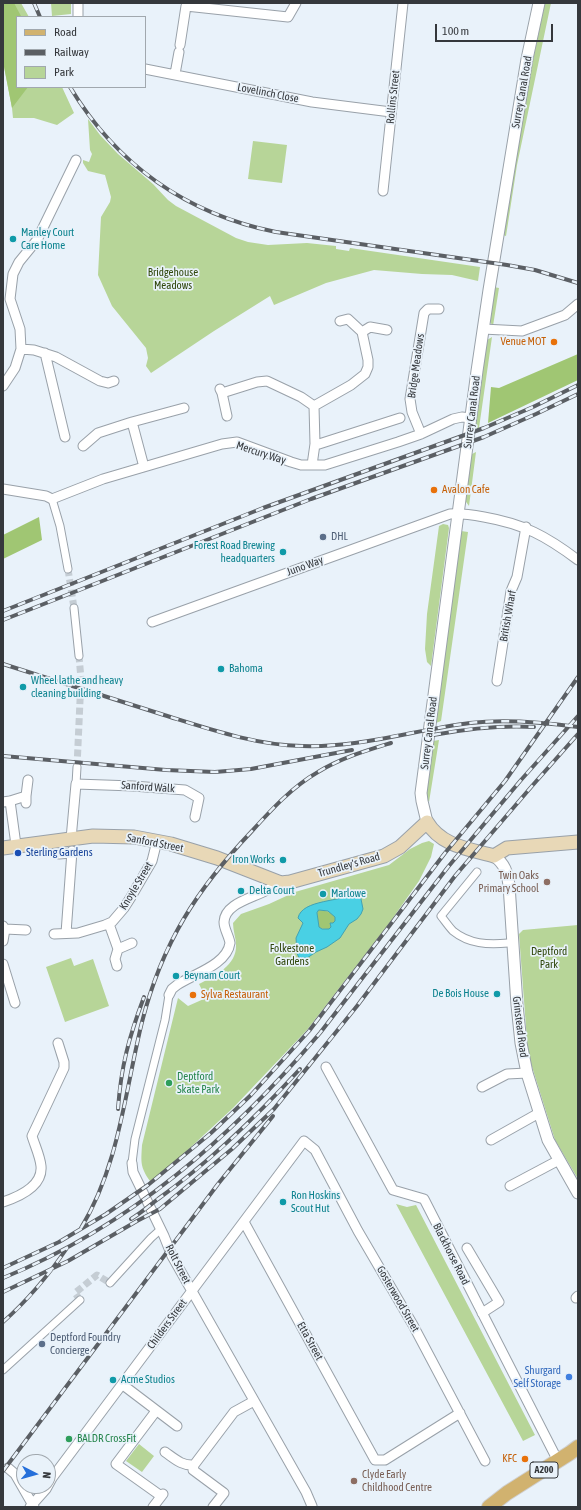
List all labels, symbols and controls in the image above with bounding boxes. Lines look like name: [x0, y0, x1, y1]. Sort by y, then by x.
legend: [16, 16, 146, 88]
scale bar: [437, 16, 555, 42]
text: 100 m: [442, 24, 469, 38]
text: Road: [54, 25, 77, 39]
text: Railway: [54, 45, 89, 59]
street label: Surrey Canal Road: [509, 55, 535, 129]
text: Park: [54, 65, 74, 79]
street label: Rollins Street: [384, 70, 402, 124]
street label: Lovelinch Close: [236, 81, 300, 105]
place label: Manley Court Care Home: [21, 226, 74, 252]
marker: Manley Court Care Home: [8, 234, 18, 244]
park label: Bridgehouse Meadows: [148, 266, 198, 292]
street label: Bridge Meadows: [405, 333, 427, 399]
place label: Venue MOT: [500, 335, 546, 349]
marker: Venue MOT: [549, 337, 559, 347]
street label: Surrey Canal Road: [461, 375, 483, 449]
street label: Mercury Way: [234, 439, 288, 467]
place label: Avalon Cafe: [442, 483, 490, 497]
marker: Avalon Cafe: [429, 485, 439, 495]
place label: DHL: [331, 530, 348, 544]
marker: DHL: [318, 532, 328, 542]
place label: Forest Road Brewing headquarters: [194, 539, 275, 565]
marker: Forest Road Brewing headquarters: [278, 547, 288, 557]
street label: Juno Way: [285, 553, 325, 579]
street label: British Wharf: [497, 589, 519, 643]
place label: Bahoma: [229, 662, 263, 676]
marker: Bahoma: [216, 664, 226, 674]
place label: Wheel lathe and heavy cleaning building: [31, 674, 123, 700]
marker: Wheel lathe and heavy cleaning building: [18, 682, 28, 692]
street label: Surrey Canal Road: [418, 696, 440, 770]
street label: Sanford Walk: [121, 779, 175, 795]
street label: Sanford Street: [126, 831, 184, 855]
place label: Sterling Gardens: [26, 846, 93, 860]
marker: Sterling Gardens: [13, 848, 23, 858]
street label: Trundley's Road: [317, 850, 381, 880]
place label: Iron Works: [232, 853, 275, 867]
marker: Iron Works: [278, 855, 288, 865]
street label: Knoyle Street: [116, 860, 156, 912]
place label: Twin Oaks Primary School: [478, 869, 539, 895]
marker: Twin Oaks Primary School: [542, 877, 552, 887]
place label: Delta Court: [249, 884, 295, 898]
marker: Delta Court: [236, 886, 246, 896]
place label: Marlowe: [331, 887, 366, 901]
marker: Marlowe: [318, 889, 328, 899]
park label: Folkestone Gardens: [270, 942, 314, 968]
park label: Deptford Park: [531, 945, 567, 971]
place label: Beynam Court: [184, 969, 240, 983]
marker: Beynam Court: [171, 971, 181, 981]
place label: De Bois House: [432, 987, 489, 1001]
place label: Sylva Restaurant: [201, 988, 269, 1002]
marker: De Bois House: [492, 989, 502, 999]
marker: Sylva Restaurant: [188, 990, 198, 1000]
street label: Grinstead Road: [510, 996, 530, 1058]
place label: Deptford Skate Park: [177, 1070, 220, 1096]
marker: Deptford Skate Park: [164, 1078, 174, 1088]
place label: Ron Hoskins Scout Hut: [291, 1189, 340, 1215]
marker: Ron Hoskins Scout Hut: [278, 1197, 288, 1207]
street label: Blackhorse Road: [430, 1221, 472, 1287]
street label: Rolt Street: [162, 1242, 194, 1286]
street label: Gosterwood Street: [374, 1264, 422, 1334]
street label: Childers Street: [144, 1296, 190, 1352]
street label: Etta Street: [294, 1320, 326, 1362]
place label: Deptford Foundry Concierge: [50, 1331, 121, 1357]
marker: Deptford Foundry Concierge: [37, 1339, 47, 1349]
place label: Shurgard Self Storage: [513, 1364, 561, 1390]
marker: Shurgard Self Storage: [564, 1372, 574, 1382]
place label: Acme Studios: [121, 1373, 175, 1387]
marker: Acme Studios: [108, 1375, 118, 1385]
place label: BALDR CrossFit: [77, 1432, 136, 1446]
marker: BALDR CrossFit: [64, 1434, 74, 1444]
place label: KFC: [502, 1452, 517, 1466]
north arrow: [16, 1454, 56, 1494]
marker: KFC: [520, 1454, 530, 1464]
road number: A200: [530, 1462, 558, 1478]
place label: Clyde Early Childhood Centre: [362, 1468, 432, 1494]
text: N: [41, 1471, 53, 1479]
marker: Clyde Early Childhood Centre: [349, 1476, 359, 1486]

